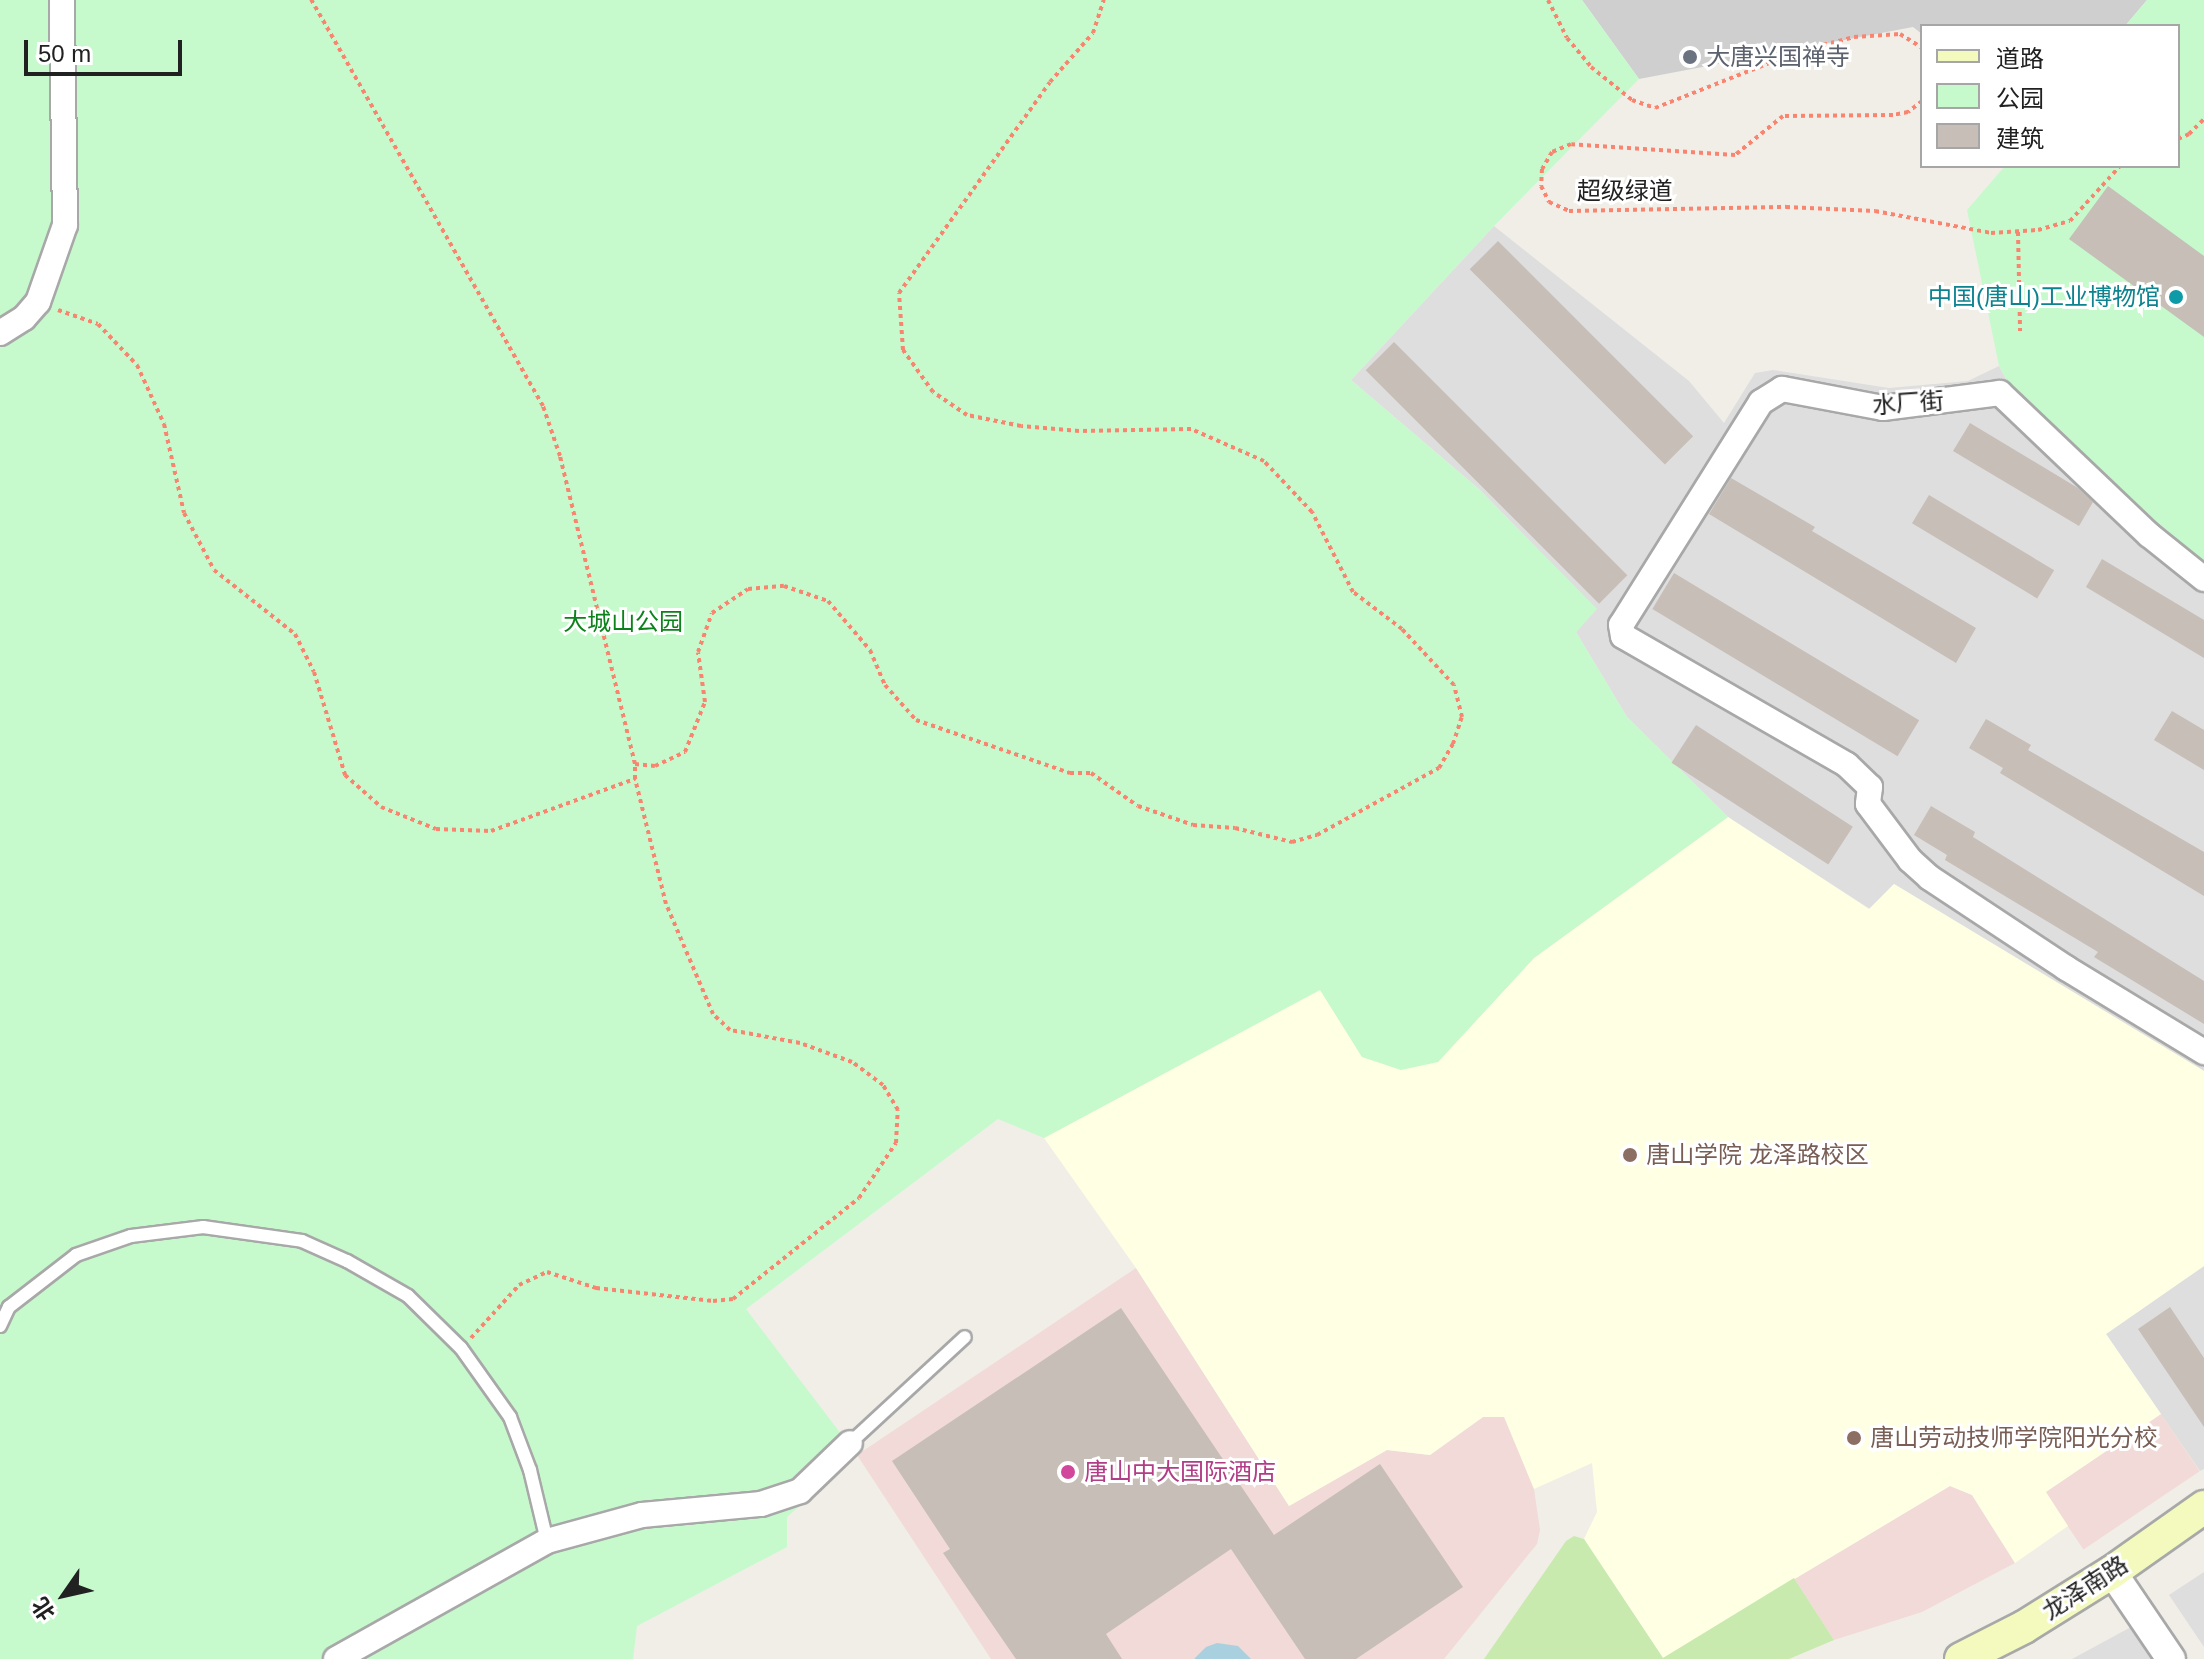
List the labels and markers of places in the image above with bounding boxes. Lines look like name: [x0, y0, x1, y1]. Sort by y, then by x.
place label: 大唐兴国禅寺: [1706, 43, 1850, 71]
marker: 大唐兴国禅寺: [1681, 48, 1699, 66]
place label: 中国(唐山)工业博物馆: [1928, 283, 2160, 311]
marker: 中国(唐山)工业博物馆: [2167, 288, 2185, 306]
place label: 唐山学院 龙泽路校区: [1646, 1141, 1869, 1169]
marker: 唐山学院 龙泽路校区: [1621, 1146, 1639, 1164]
place label: 唐山劳动技师学院阳光分校: [1870, 1424, 2158, 1452]
marker: 唐山劳动技师学院阳光分校: [1845, 1429, 1863, 1447]
place label: 唐山中大国际酒店: [1084, 1458, 1276, 1486]
marker: 唐山中大国际酒店: [1059, 1463, 1077, 1481]

